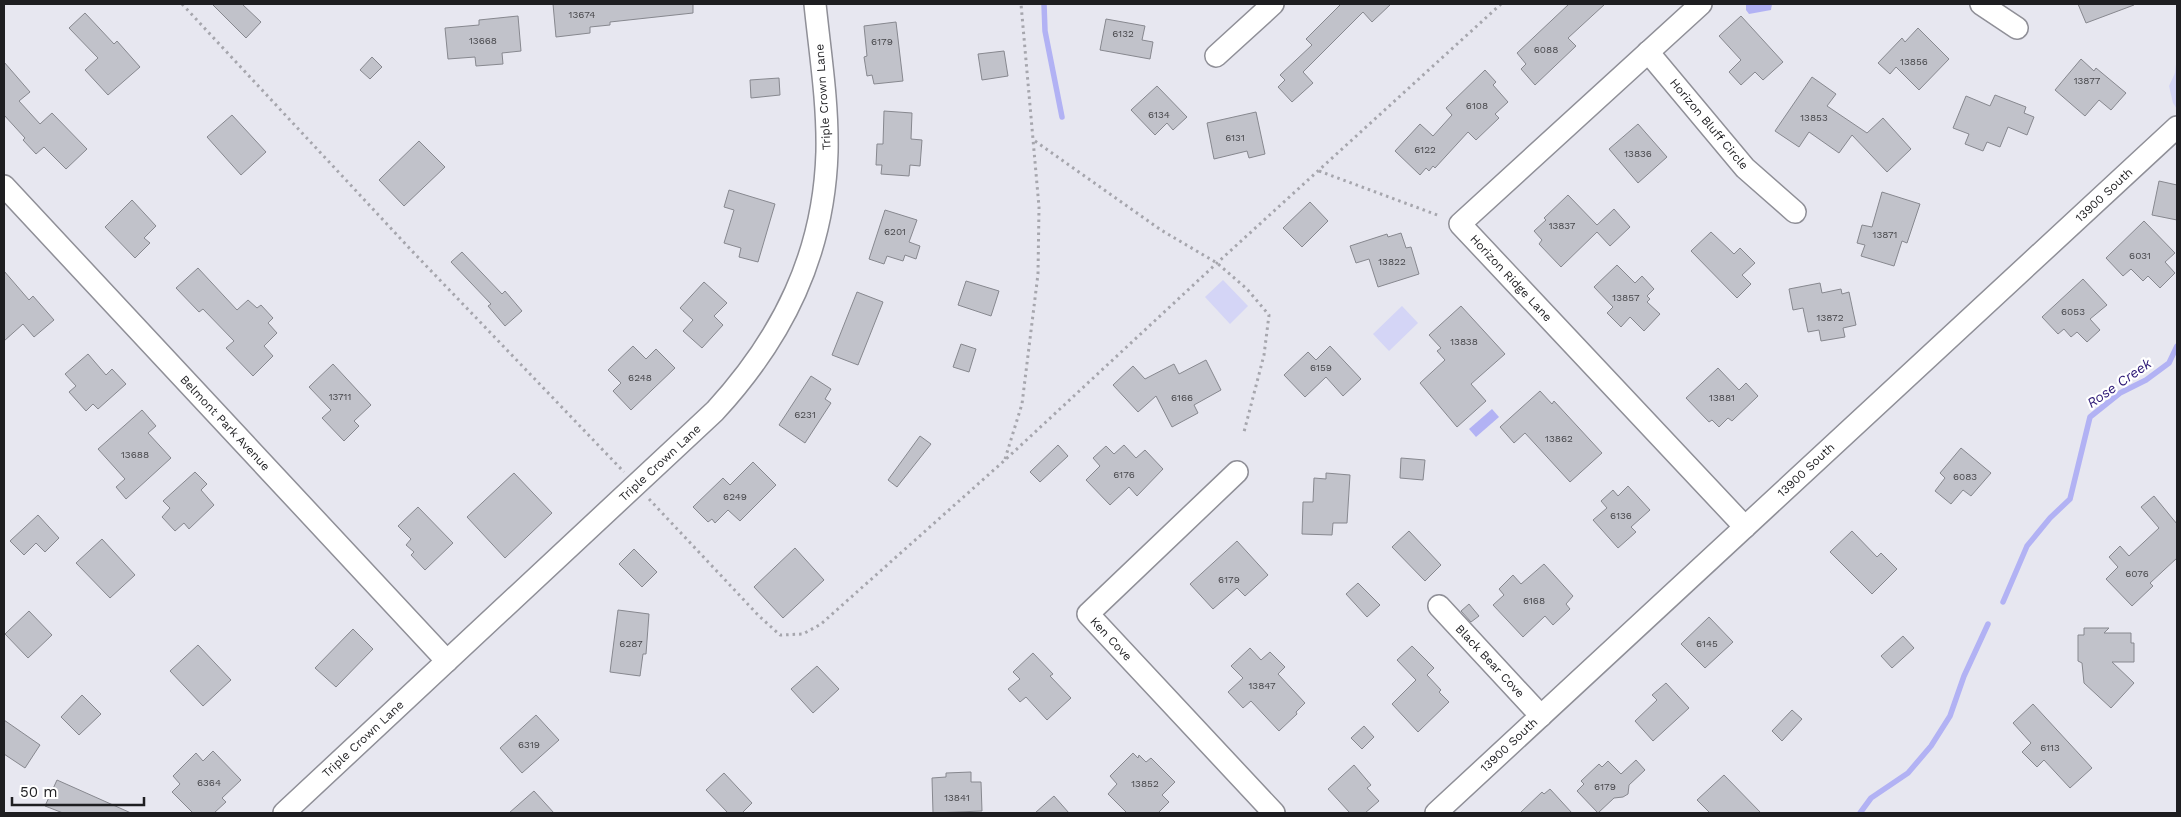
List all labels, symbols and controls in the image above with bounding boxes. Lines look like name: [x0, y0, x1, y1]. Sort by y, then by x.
house number: 13674: [569, 9, 595, 20]
house number: 6132: [1112, 28, 1134, 39]
house number: 13668: [469, 35, 497, 46]
house number: 6179: [871, 36, 893, 47]
street label: Triple Crown Lane: [812, 43, 834, 151]
house number: 6088: [1534, 44, 1558, 55]
house number: 13856: [1900, 56, 1928, 67]
house number: 13877: [2074, 75, 2101, 86]
street label: Horizon Bluff Circle: [1667, 76, 1751, 172]
house number: 6108: [1466, 100, 1488, 111]
house number: 6134: [1148, 109, 1170, 120]
house number: 13853: [1800, 112, 1828, 123]
house number: 6131: [1225, 132, 1245, 143]
house number: 6122: [1414, 144, 1436, 155]
house number: 13836: [1624, 148, 1652, 159]
street label: 13900 South: [2073, 165, 2135, 225]
house number: 13837: [1549, 220, 1576, 231]
house number: 6201: [884, 226, 906, 237]
house number: 13871: [1873, 229, 1898, 240]
street label: Horizon Ridge Lane: [1467, 232, 1555, 324]
house number: 6031: [2129, 250, 2151, 261]
house number: 13822: [1378, 256, 1406, 267]
house number: 13857: [1612, 292, 1640, 303]
house number: 6053: [2061, 306, 2085, 317]
house number: 13872: [1817, 312, 1844, 323]
house number: 13838: [1450, 336, 1478, 347]
water label: Rose Creek: [2084, 355, 2155, 411]
house number: 6159: [1310, 362, 1332, 373]
street label: Belmont Park Avenue: [177, 372, 273, 474]
house number: 6248: [628, 372, 652, 383]
house number: 13711: [329, 391, 351, 402]
house number: 6166: [1171, 392, 1193, 403]
house number: 13881: [1709, 392, 1735, 403]
house number: 6231: [794, 409, 816, 420]
street label: Triple Crown Lane: [616, 422, 704, 504]
house number: 13862: [1545, 433, 1573, 444]
street label: 13900 South: [1775, 440, 1837, 500]
house number: 13688: [121, 449, 149, 460]
house number: 6176: [1113, 469, 1135, 480]
house number: 6083: [1953, 471, 1977, 482]
house number: 6249: [723, 491, 747, 502]
house number: 6136: [1610, 510, 1632, 521]
house number: 6076: [2125, 568, 2149, 579]
house number: 6179: [1218, 574, 1240, 585]
house number: 6168: [1523, 595, 1545, 606]
street label: Ken Cove: [1087, 614, 1135, 664]
street label: Black Bear Cove: [1453, 622, 1527, 700]
house number: 6287: [619, 638, 643, 649]
house number: 6145: [1696, 638, 1718, 649]
house number: 13847: [1248, 680, 1276, 691]
street label: Triple Crown Lane: [319, 698, 407, 780]
street label: 13900 South: [1478, 715, 1540, 775]
house number: 6319: [518, 739, 540, 750]
house number: 6113: [2040, 742, 2060, 753]
scale bar: [12, 774, 145, 806]
house number: 6364: [197, 777, 221, 788]
house number: 13852: [1131, 778, 1159, 789]
house number: 6179: [1594, 781, 1616, 792]
text: 50 m: [20, 783, 57, 801]
house number: 13841: [944, 792, 970, 803]

